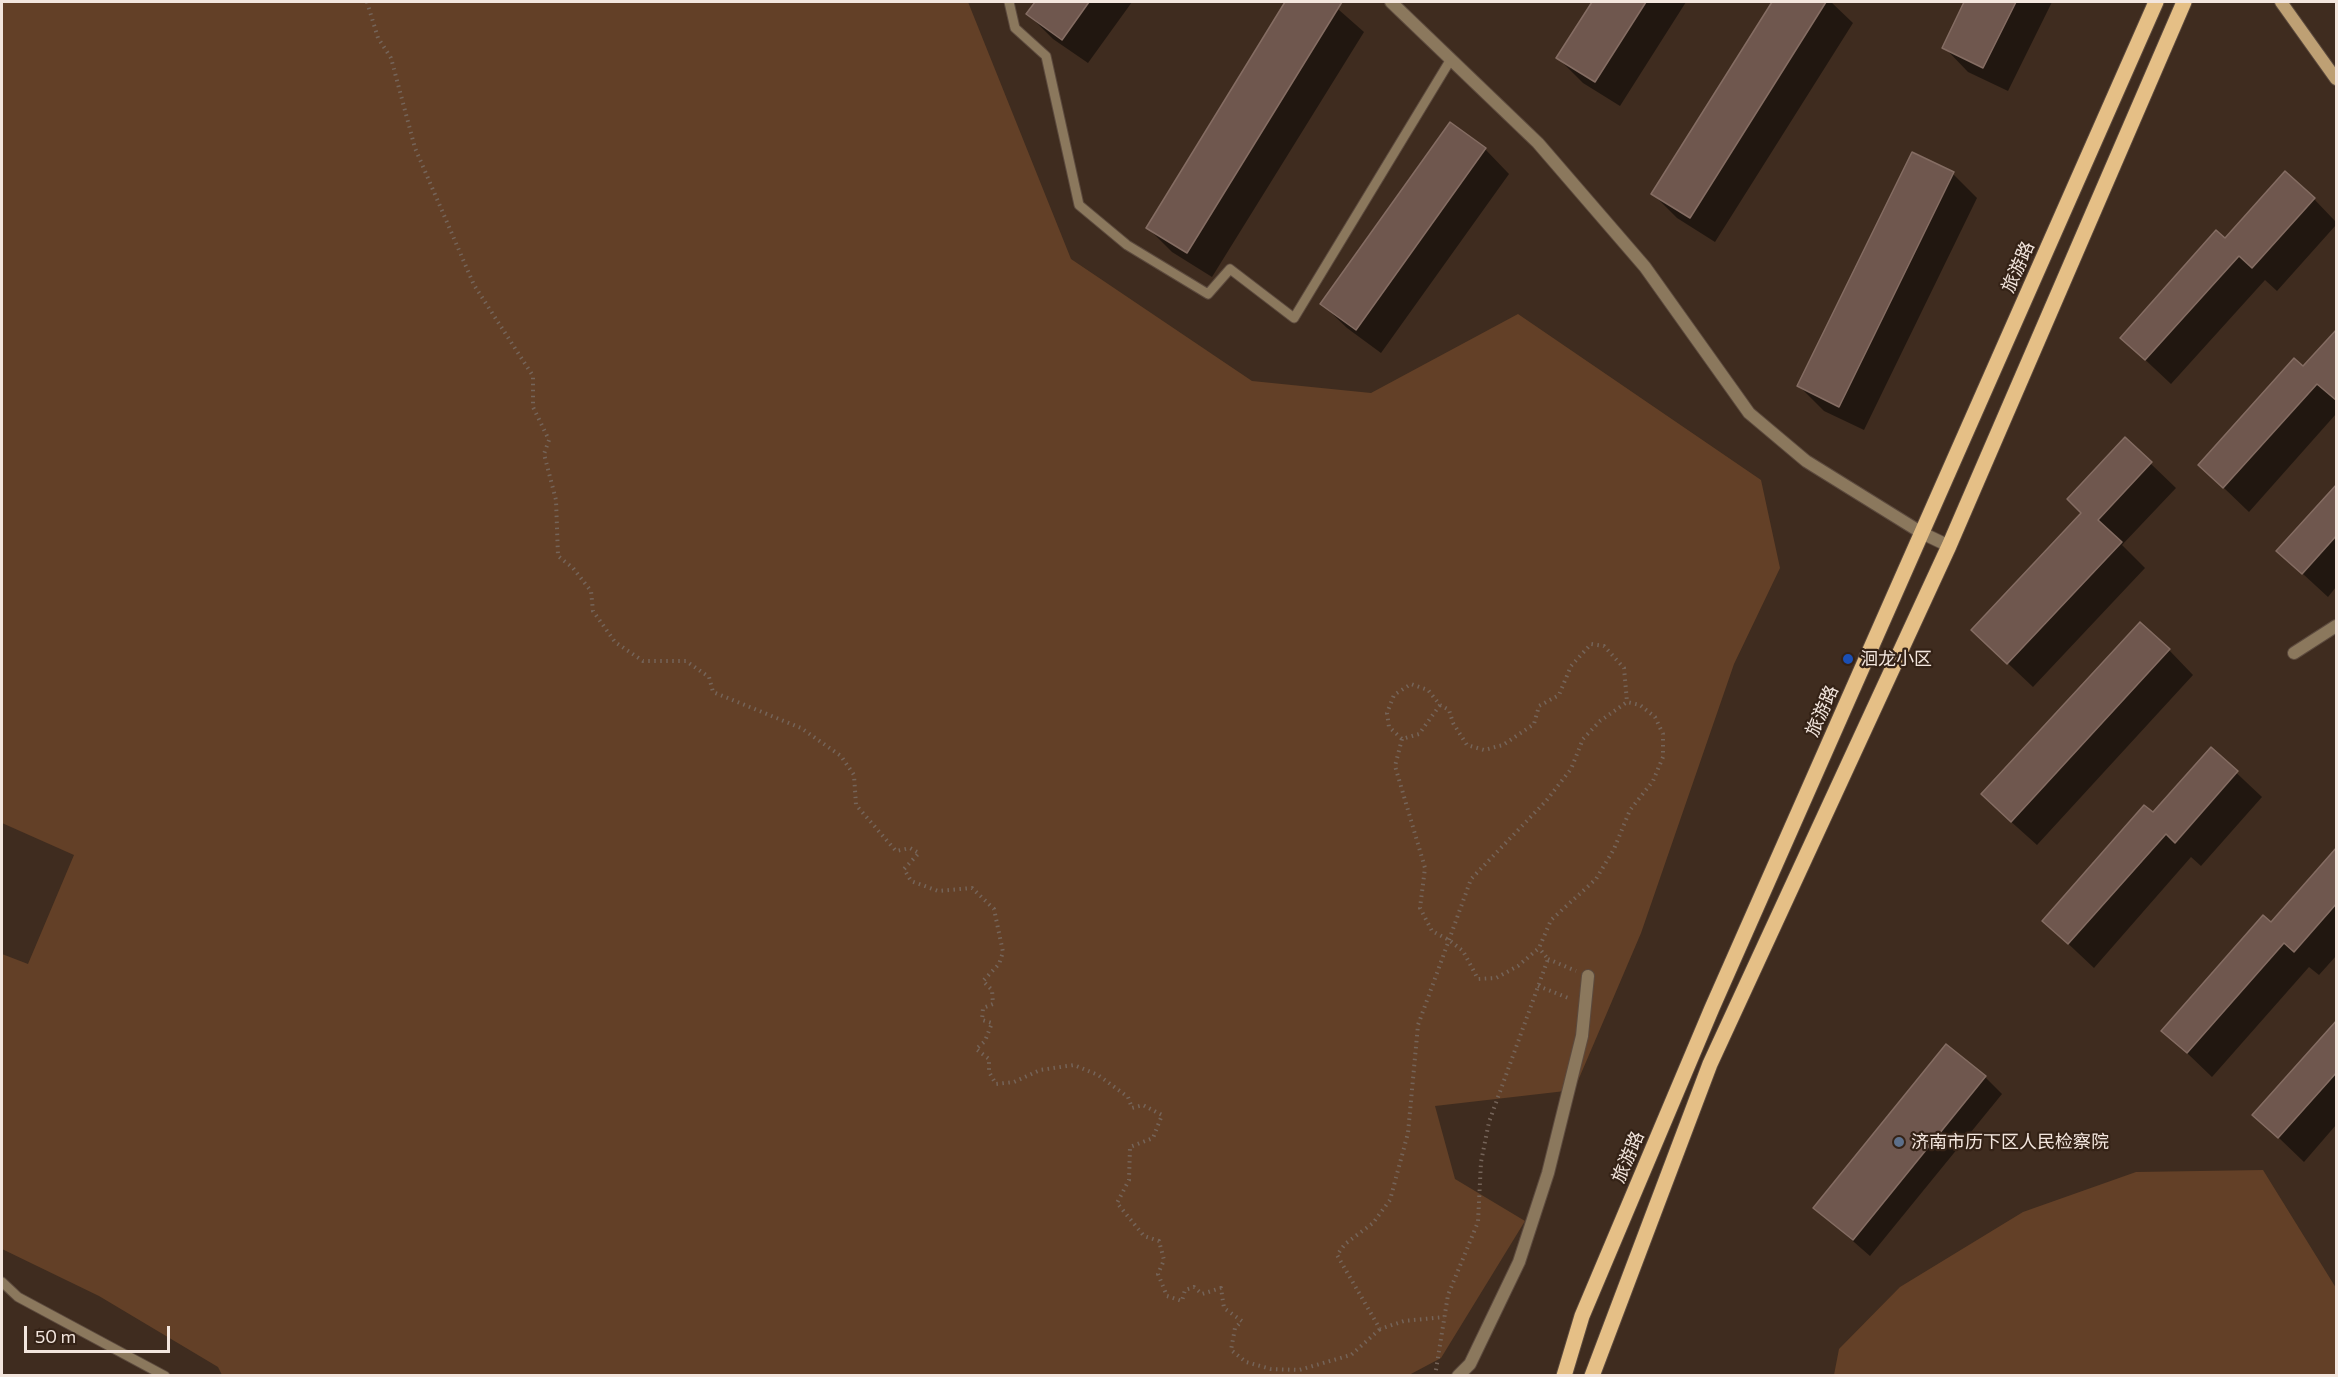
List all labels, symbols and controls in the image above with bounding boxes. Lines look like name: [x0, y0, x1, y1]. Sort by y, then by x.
street label: 旅游路: [1997, 238, 2039, 296]
place label: 洄龙小区: [1860, 648, 1932, 670]
marker: 洄龙小区: [1841, 652, 1855, 666]
street label: 旅游路: [1801, 682, 1843, 740]
street label: 旅游路: [1608, 1128, 1648, 1186]
place label: 济南市历下区人民检察院: [1911, 1131, 2109, 1153]
marker: 济南市历下区人民检察院: [1892, 1135, 1906, 1149]
scale bar: [27, 1314, 172, 1352]
text: 50 m: [35, 1325, 76, 1347]

